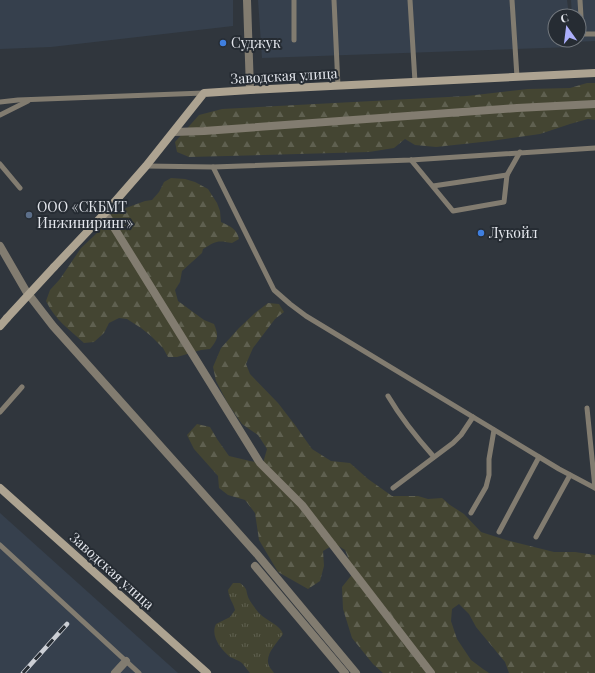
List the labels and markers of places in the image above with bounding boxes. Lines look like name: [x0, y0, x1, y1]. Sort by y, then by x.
place label: Суджук: [231, 33, 281, 52]
marker: Суджук: [218, 38, 228, 48]
place label: ООО «СКБМТ Инжиниринг»: [37, 197, 133, 232]
marker: ООО «СКБМТ Инжиниринг»: [24, 210, 34, 220]
place label: Лукойл: [488, 223, 538, 242]
marker: Лукойл: [476, 228, 486, 238]

